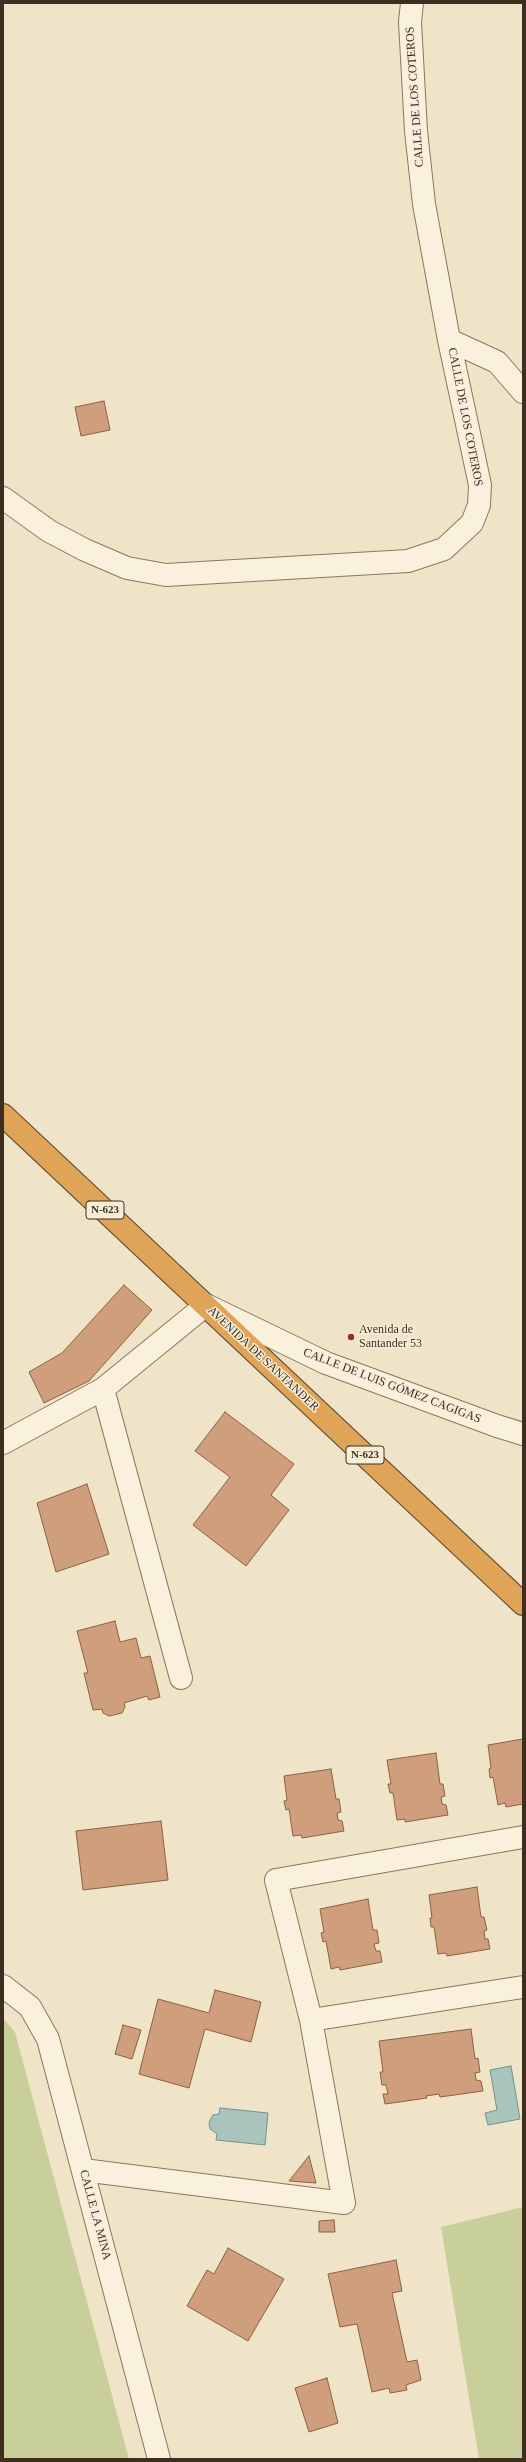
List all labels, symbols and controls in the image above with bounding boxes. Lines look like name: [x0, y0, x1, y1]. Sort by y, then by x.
street label: CALLE DE LOS COTEROS: [403, 26, 427, 168]
street label: CALLE DE LOS COTEROS: [444, 346, 486, 488]
road number: N-623: [86, 1201, 124, 1219]
street label: AVENIDA DE SANTANDER: [204, 1304, 322, 1414]
place label: Avenida de Santander 53: [359, 1323, 422, 1351]
marker: Avenida de Santander 53: [346, 1332, 356, 1342]
street label: CALLE DE LUIS GÓMEZ CAGIGAS: [301, 1345, 483, 1427]
road number: N-623: [346, 1446, 384, 1464]
street label: CALLE LA MINA: [76, 2168, 114, 2262]

